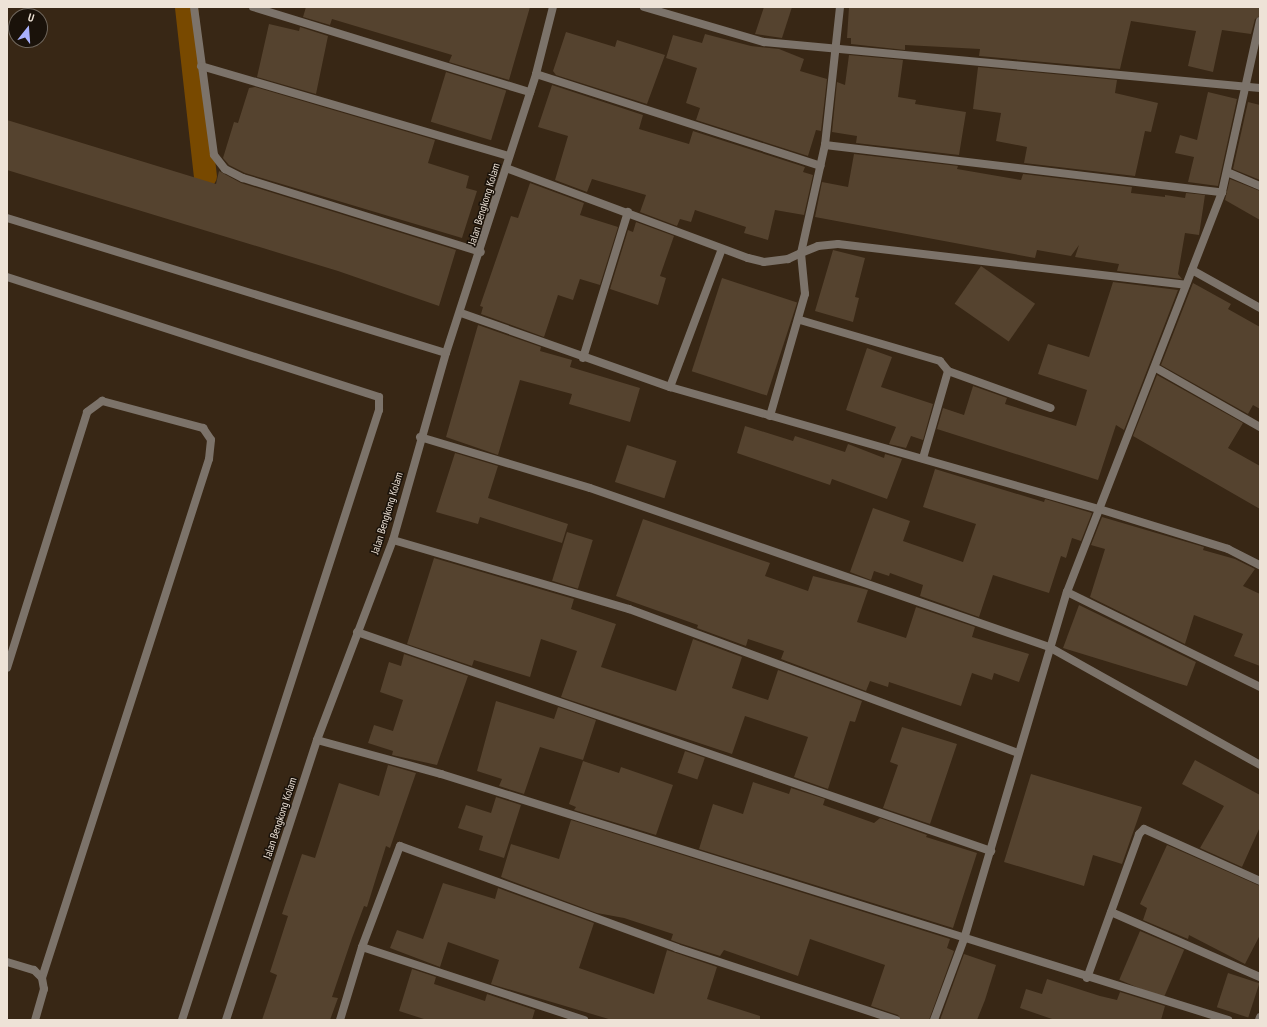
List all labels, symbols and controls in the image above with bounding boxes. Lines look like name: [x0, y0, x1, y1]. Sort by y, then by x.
north arrow: [8, 8, 48, 48]
text: U: [26, 10, 36, 25]
street label: Jalan Bengkong Kolam: [465, 161, 503, 247]
street label: Jalan Bengkong Kolam: [368, 470, 406, 556]
street label: Jalan Bengkong Kolam: [261, 775, 299, 861]

